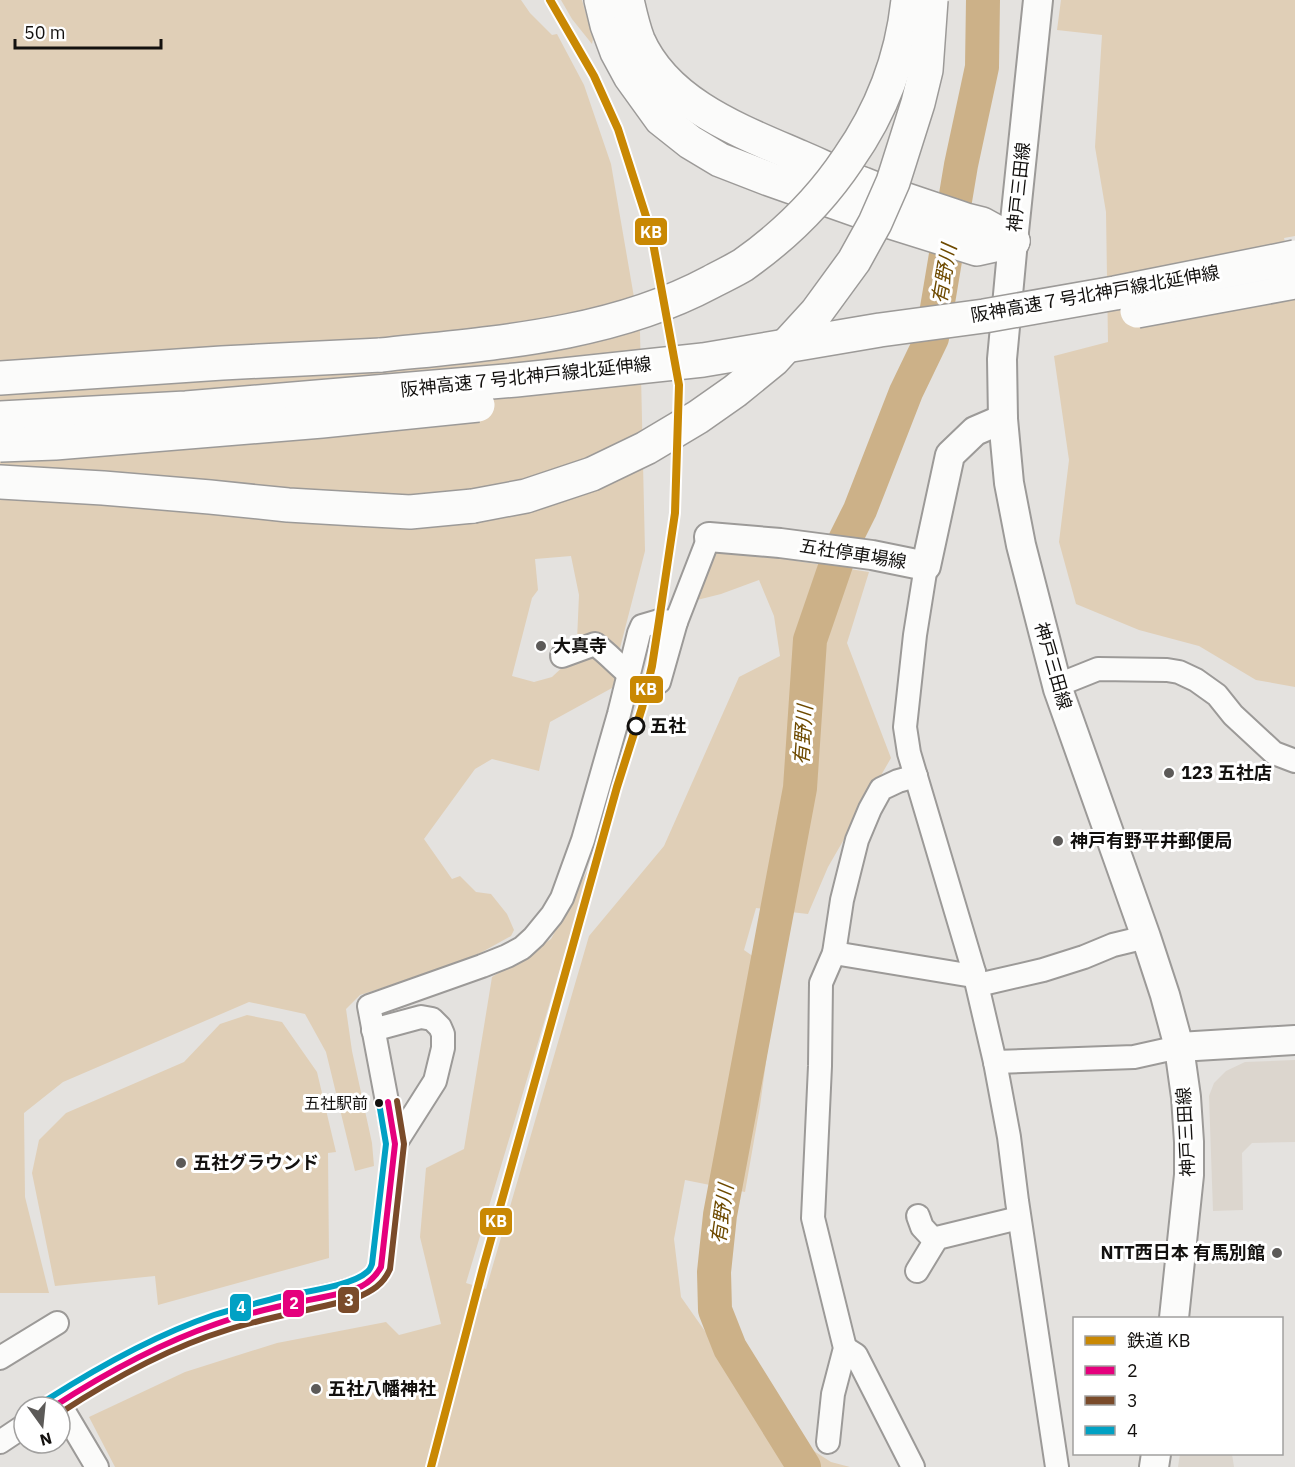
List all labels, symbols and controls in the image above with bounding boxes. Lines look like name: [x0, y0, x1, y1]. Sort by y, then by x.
scale bar: [15, 12, 160, 50]
text: 50 m: [24, 21, 66, 44]
street label: 神戸三田線: [1002, 141, 1035, 233]
line badge: KB: [634, 217, 668, 246]
text: KB: [640, 222, 662, 242]
water label: 有野川: [925, 240, 962, 306]
street label: 阪神高速７号北神戸線北延伸線: [969, 260, 1221, 327]
street label: 阪神高速７号北神戸線北延伸線: [399, 352, 652, 401]
street label: 五社停車場線: [798, 534, 908, 573]
street label: 神戸三田線: [1030, 619, 1077, 712]
place label: 大真寺: [553, 634, 607, 657]
marker: 大真寺: [534, 639, 548, 653]
line badge: KB: [629, 675, 664, 704]
text: KB: [635, 679, 657, 699]
water label: 有野川: [787, 702, 818, 766]
place label: 五社: [650, 714, 686, 737]
marker: 五社: [627, 717, 645, 735]
place label: 123 五社店: [1181, 761, 1272, 784]
marker: 123 五社店: [1162, 766, 1176, 780]
place label: 神戸有野平井郵便局: [1070, 829, 1232, 852]
marker: 神戸有野平井郵便局: [1051, 834, 1065, 848]
street label: 神戸三田線: [1172, 1086, 1199, 1178]
place label: 五社駅前: [304, 1093, 368, 1113]
marker: 五社駅前: [373, 1097, 385, 1109]
place label: 五社グラウンド: [193, 1151, 319, 1174]
marker: 五社グラウンド: [174, 1156, 188, 1170]
water label: 有野川: [704, 1180, 739, 1246]
line badge: KB: [479, 1207, 513, 1236]
text: KB: [485, 1211, 507, 1231]
place label: NTT西日本 有馬別館: [1100, 1241, 1265, 1264]
marker: NTT西日本 有馬別館: [1270, 1246, 1284, 1260]
line badge: 3: [337, 1286, 360, 1314]
line badge: 2: [282, 1289, 305, 1318]
text: 3: [344, 1290, 354, 1310]
line badge: 4: [229, 1293, 252, 1322]
text: 2: [289, 1293, 299, 1313]
text: 4: [236, 1297, 246, 1317]
legend: [1073, 1317, 1283, 1455]
text: 鉄道 KB: [1127, 1329, 1190, 1352]
text: 2: [1127, 1359, 1138, 1382]
place label: 五社八幡神社: [328, 1377, 436, 1400]
marker: 五社八幡神社: [309, 1382, 323, 1396]
text: 3: [1127, 1389, 1138, 1412]
north arrow: [12, 1395, 72, 1455]
text: 4: [1127, 1419, 1138, 1442]
text: N: [38, 1428, 54, 1451]

